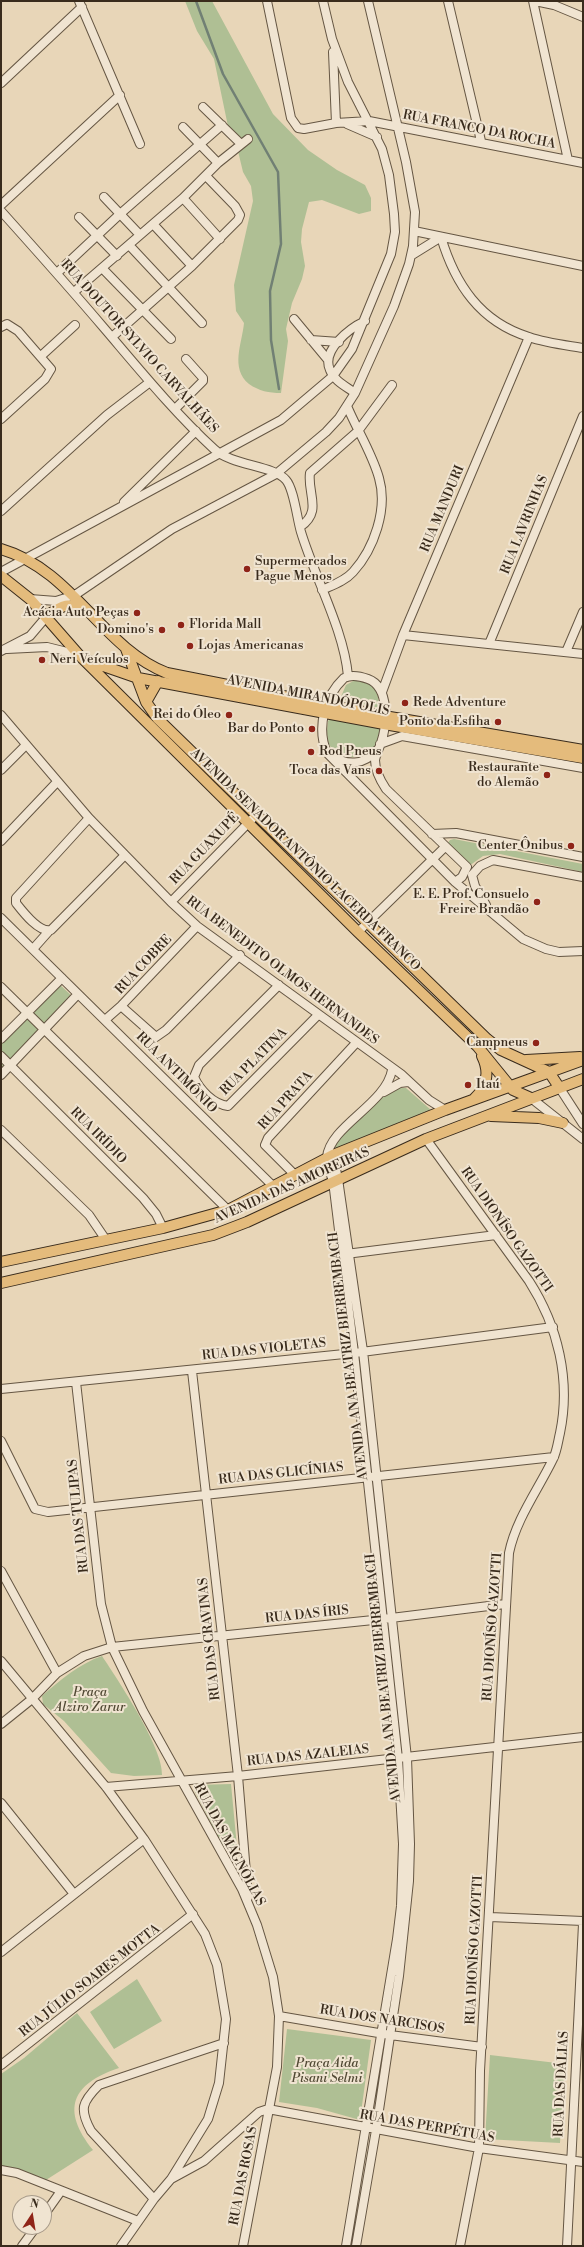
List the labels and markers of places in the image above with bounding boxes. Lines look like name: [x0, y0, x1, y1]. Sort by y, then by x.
place label: Supermercados Pague Menos: [255, 554, 347, 585]
marker: Supermercados Pague Menos: [242, 564, 252, 574]
place label: Acácia Auto Peças: [23, 605, 129, 621]
marker: Acácia Auto Peças: [132, 608, 142, 618]
place label: Florida Mall: [189, 617, 261, 633]
marker: Florida Mall: [176, 620, 186, 630]
place label: Domino's: [97, 622, 154, 638]
marker: Domino's: [157, 625, 167, 635]
place label: Lojas Americanas: [198, 638, 303, 654]
marker: Lojas Americanas: [185, 641, 195, 651]
place label: Neri Veículos: [50, 652, 129, 668]
marker: Neri Veículos: [37, 655, 47, 665]
place label: Rede Adventure: [413, 695, 506, 711]
marker: Rede Adventure: [400, 698, 410, 708]
place label: Rei do Óleo: [153, 707, 221, 723]
marker: Rei do Óleo: [224, 710, 234, 720]
place label: Ponto da Esfiha: [399, 714, 490, 730]
marker: Ponto da Esfiha: [493, 717, 503, 727]
place label: Bar do Ponto: [228, 721, 304, 737]
marker: Bar do Ponto: [307, 724, 317, 734]
place label: Rod Pneus: [319, 744, 382, 760]
marker: Rod Pneus: [306, 747, 316, 757]
place label: Restaurante do Alemão: [468, 760, 539, 791]
place label: Toca das Vans: [289, 763, 371, 779]
marker: Toca das Vans: [374, 766, 384, 776]
marker: Restaurante do Alemão: [542, 770, 552, 780]
place label: Center Ônibus: [478, 838, 563, 854]
marker: Center Ônibus: [566, 841, 576, 851]
place label: E. E. Prof. Consuelo Freire Brandão: [413, 887, 529, 918]
marker: E. E. Prof. Consuelo Freire Brandão: [532, 897, 542, 907]
place label: Campneus: [466, 1035, 528, 1051]
marker: Campneus: [531, 1038, 541, 1048]
place label: Itaú: [476, 1077, 500, 1093]
marker: Itaú: [463, 1080, 473, 1090]

